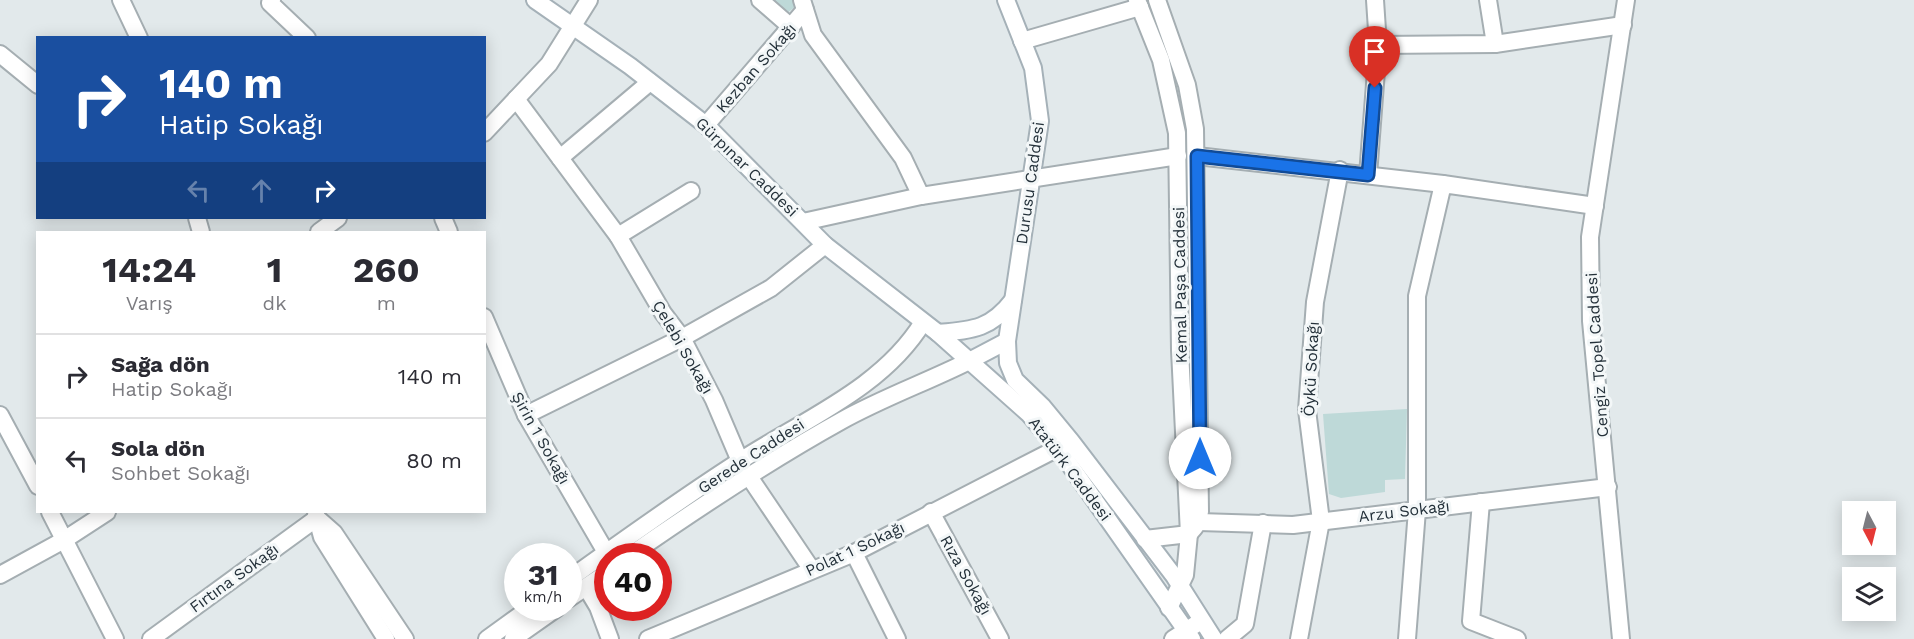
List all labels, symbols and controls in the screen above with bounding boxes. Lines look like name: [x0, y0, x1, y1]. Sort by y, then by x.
street label: Kezban Sokağı: [712, 19, 800, 117]
pin: [1349, 26, 1400, 88]
icon: arrive: [1358, 35, 1391, 68]
text: 140 m: [159, 59, 283, 108]
icon: right: [60, 60, 138, 138]
text: Hatip Sokağı: [159, 109, 323, 141]
street label: Gürpınar Caddesi: [692, 113, 802, 221]
street label: Durusu Caddesi: [1012, 120, 1048, 246]
icon: left: [182, 174, 215, 207]
icon: ahead: [245, 174, 278, 207]
icon: right: [308, 174, 341, 207]
street label: Kemal Paşa Caddesi: [1169, 207, 1191, 363]
text: 14:24: [102, 249, 196, 291]
text: 1: [267, 249, 282, 291]
text: 260: [353, 249, 420, 291]
street label: Cengiz Topel Caddesi: [1582, 272, 1612, 438]
text: Varış: [126, 291, 173, 315]
text: dk: [263, 291, 286, 315]
text: m: [377, 291, 396, 315]
street label: Çelebi Sokağı: [649, 297, 717, 397]
street label: Öykü Sokağı: [1299, 321, 1323, 417]
text: Sağa dön: [111, 352, 210, 377]
icon: right: [60, 360, 93, 393]
text: 140 m: [398, 364, 462, 389]
text: Hatip Sokağı: [111, 377, 233, 401]
street label: Şirin 1 Sokağı: [508, 389, 574, 487]
street label: Atatürk Caddesi: [1025, 413, 1115, 525]
street label: Gerede Caddesi: [694, 415, 808, 497]
position arrow: [1168, 426, 1232, 490]
text: Sola dön: [111, 436, 205, 461]
icon: left: [60, 444, 93, 477]
text: 80 m: [406, 448, 462, 473]
text: Sohbet Sokağı: [111, 461, 250, 485]
street label: Arzu Sokağı: [1357, 496, 1451, 526]
north arrow: [1842, 501, 1896, 555]
map controls: [1842, 501, 1896, 621]
street label: Polat 1 Sokağı: [803, 518, 907, 580]
street label: Rıza Sokağı: [936, 532, 996, 618]
street label: Fırtına Sokağı: [186, 539, 282, 617]
speed limit sign: 40: [594, 543, 672, 621]
text: 31: [528, 557, 558, 592]
button: layers: [1842, 567, 1896, 621]
text: km/h: [524, 588, 562, 606]

